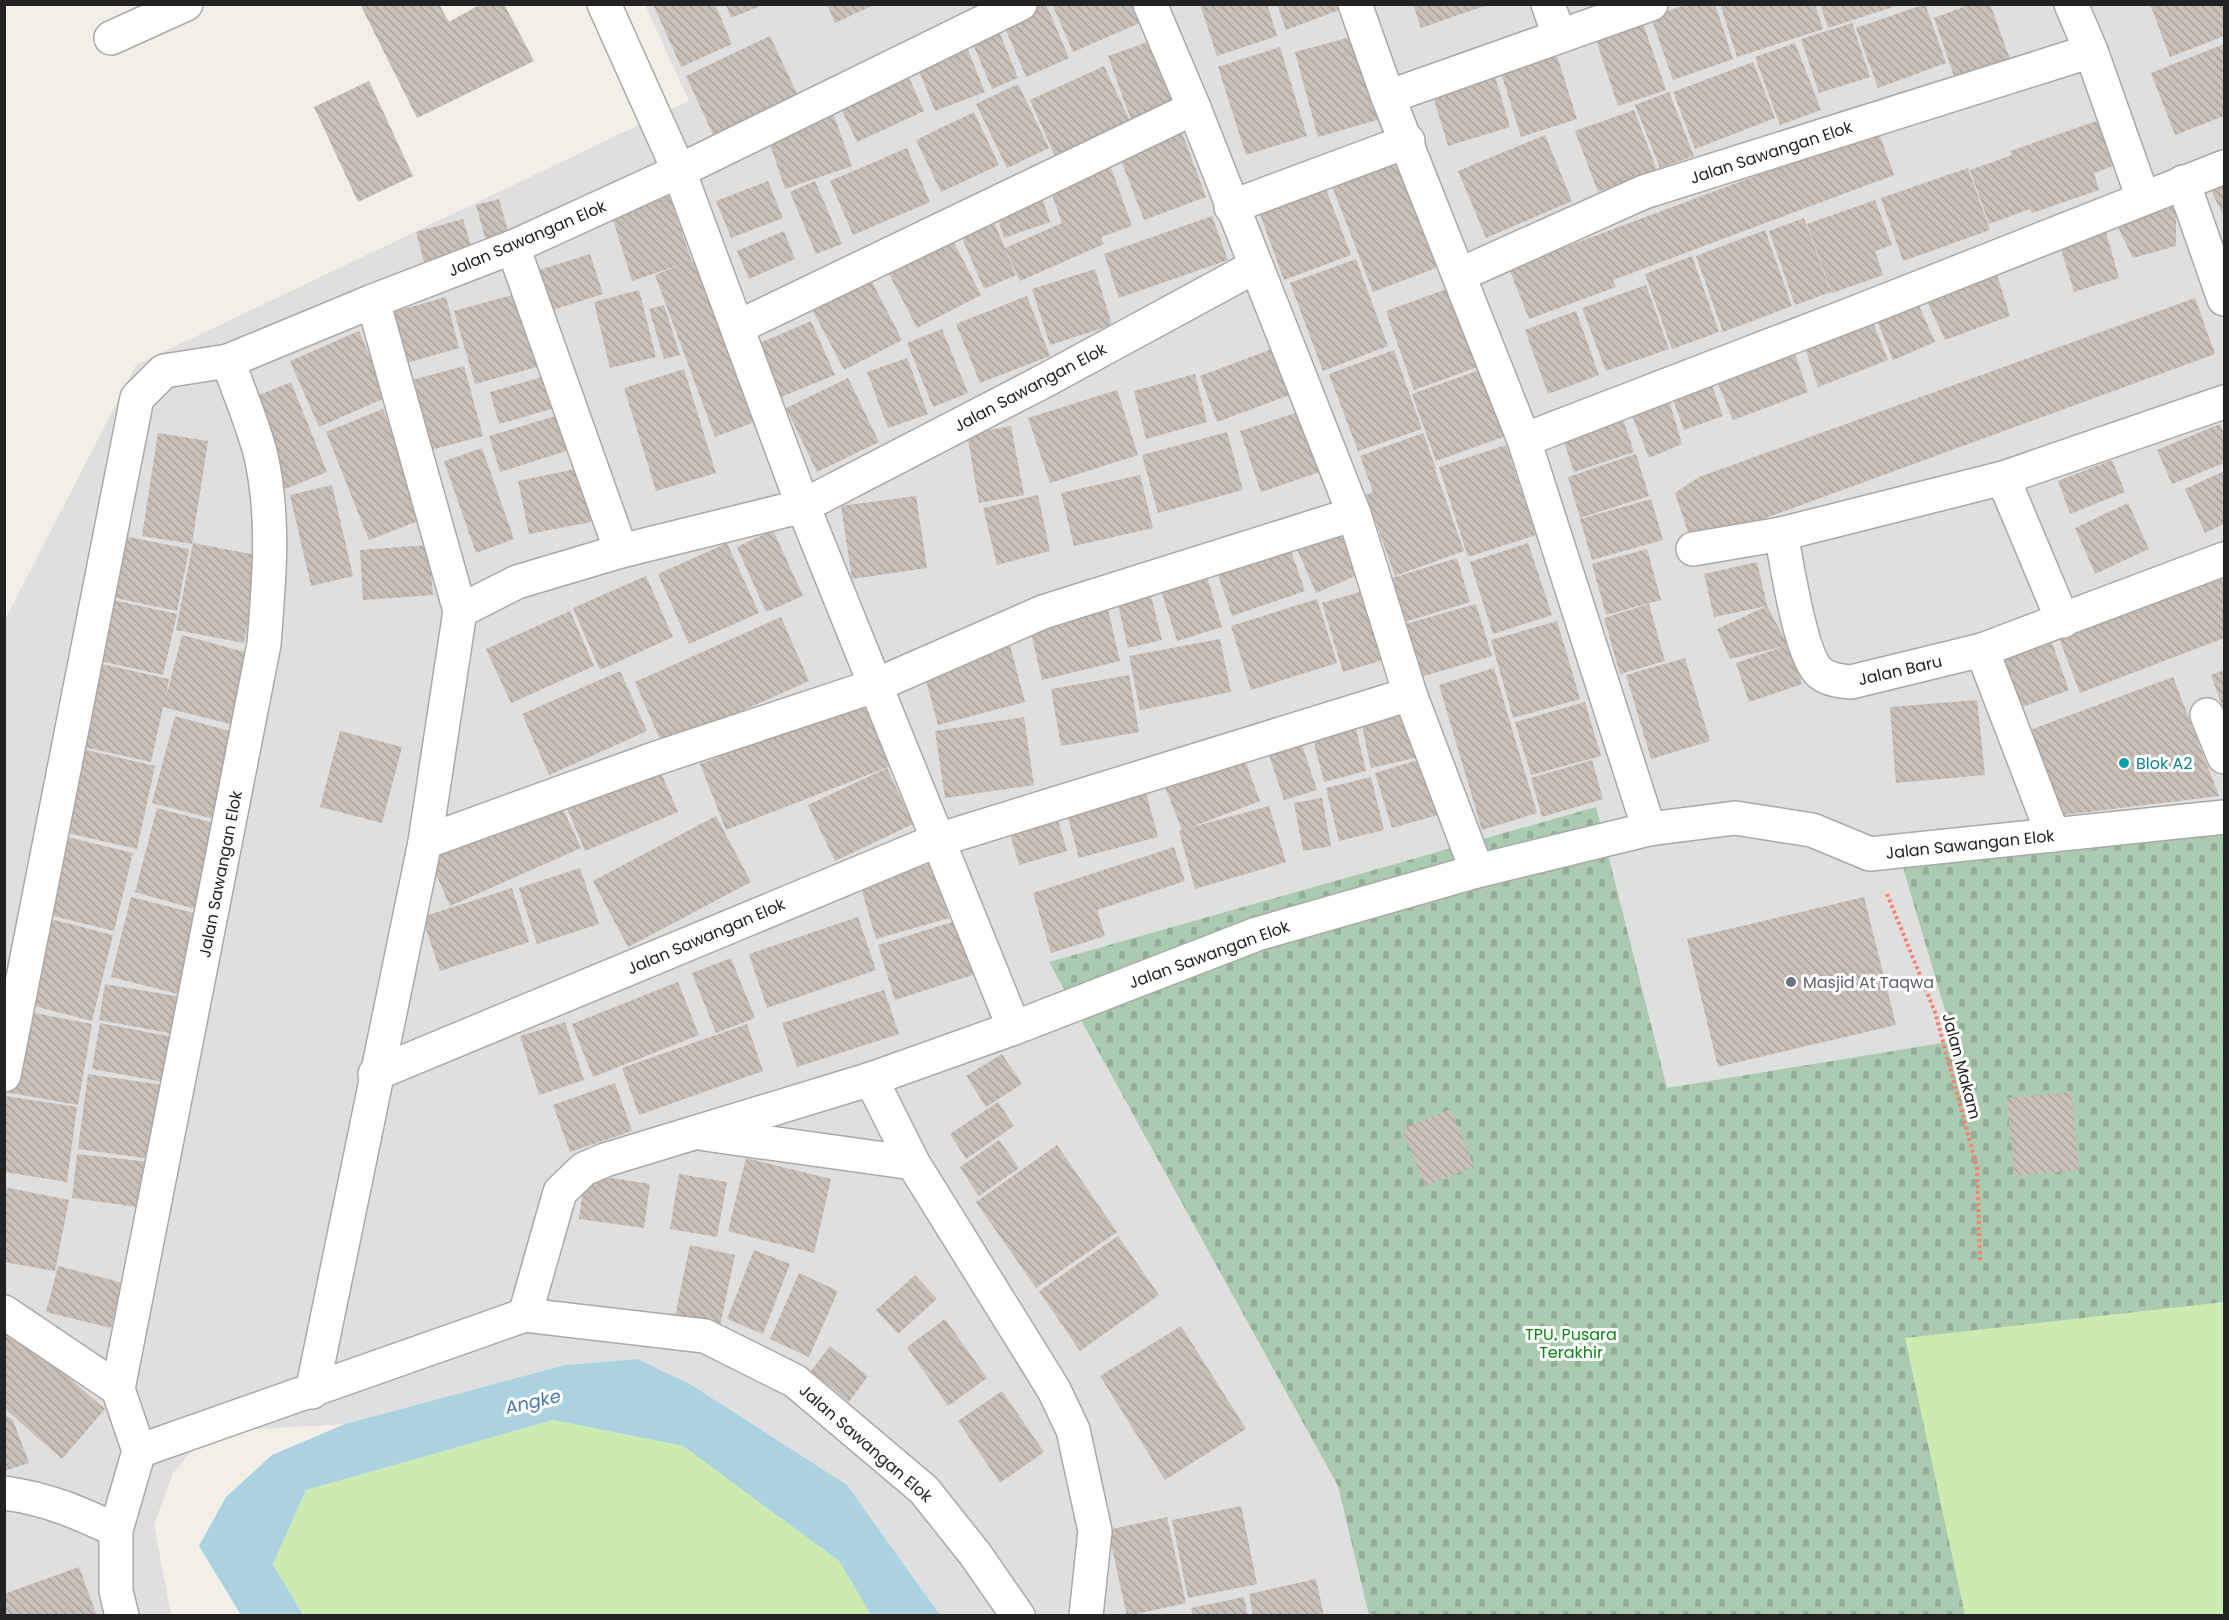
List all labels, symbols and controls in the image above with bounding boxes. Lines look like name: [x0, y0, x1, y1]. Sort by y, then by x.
street label: Jalan Sawangan Elok: [1687, 115, 1856, 190]
street label: Jalan Sawangan Elok: [445, 194, 610, 282]
street label: Jalan Sawangan Elok: [950, 337, 1111, 437]
street label: Jalan Baru: [1856, 650, 1944, 691]
place label: Blok A2: [2136, 752, 2192, 775]
marker: Blok A2: [2117, 756, 2131, 770]
street label: Jalan Sawangan Elok: [193, 788, 248, 960]
street label: Jalan Sawangan Elok: [1884, 824, 2056, 865]
street label: Jalan Sawangan Elok: [624, 892, 789, 980]
street label: Jalan Sawangan Elok: [1125, 914, 1294, 994]
place label: Masjid At Taqwa: [1803, 971, 1934, 994]
marker: Masjid At Taqwa: [1784, 975, 1798, 989]
street label: Jalan Makam: [1936, 1011, 1987, 1122]
park label: TPU. Pusara Terakhir: [1525, 1323, 1617, 1364]
street label: Jalan Sawangan Elok: [794, 1379, 938, 1508]
water label: Angke: [502, 1383, 563, 1420]

